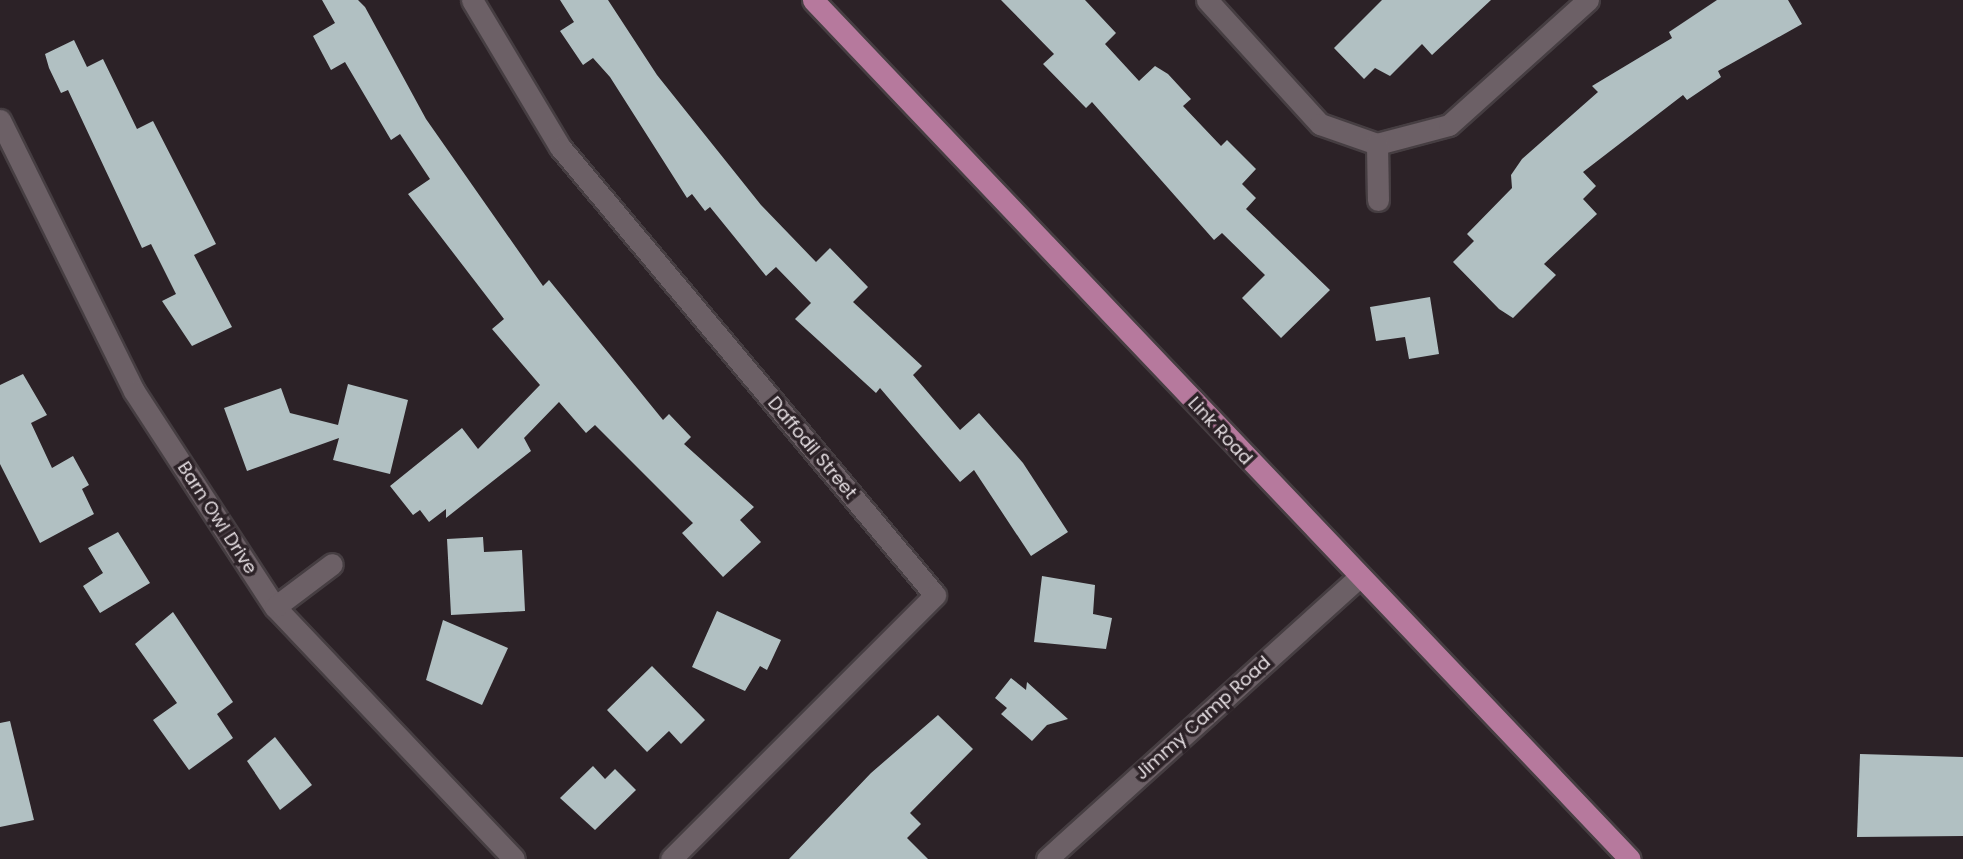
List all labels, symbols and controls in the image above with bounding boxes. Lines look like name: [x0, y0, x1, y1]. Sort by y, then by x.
street label: Daffodil Street: [763, 392, 861, 504]
street label: Link Road: [1183, 393, 1257, 469]
street label: Barn Owl Drive: [173, 458, 261, 578]
street label: Jimmy Camp Road: [1131, 652, 1275, 784]

